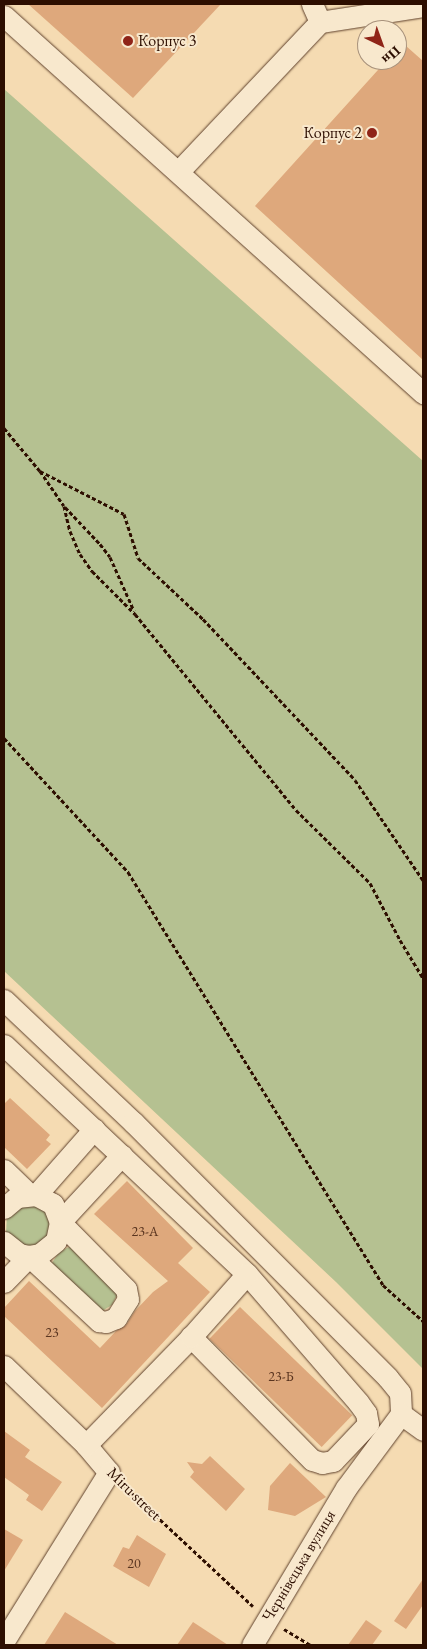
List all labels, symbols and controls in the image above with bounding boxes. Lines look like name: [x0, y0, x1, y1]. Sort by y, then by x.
north arrow: [357, 20, 407, 70]
place label: Корпус 3: [138, 31, 197, 51]
marker: Корпус 3: [122, 35, 134, 47]
text: Пн: [378, 42, 405, 69]
place label: Корпус 2: [303, 123, 362, 143]
marker: Корпус 2: [366, 127, 378, 139]
house number: 23-А: [132, 1223, 158, 1239]
house number: 23: [45, 1324, 59, 1340]
house number: 23-Б: [268, 1368, 294, 1384]
street label: Miru street: [103, 1463, 165, 1525]
street label: Чернівецька вулиця: [258, 1507, 340, 1625]
house number: 20: [127, 1555, 141, 1571]

